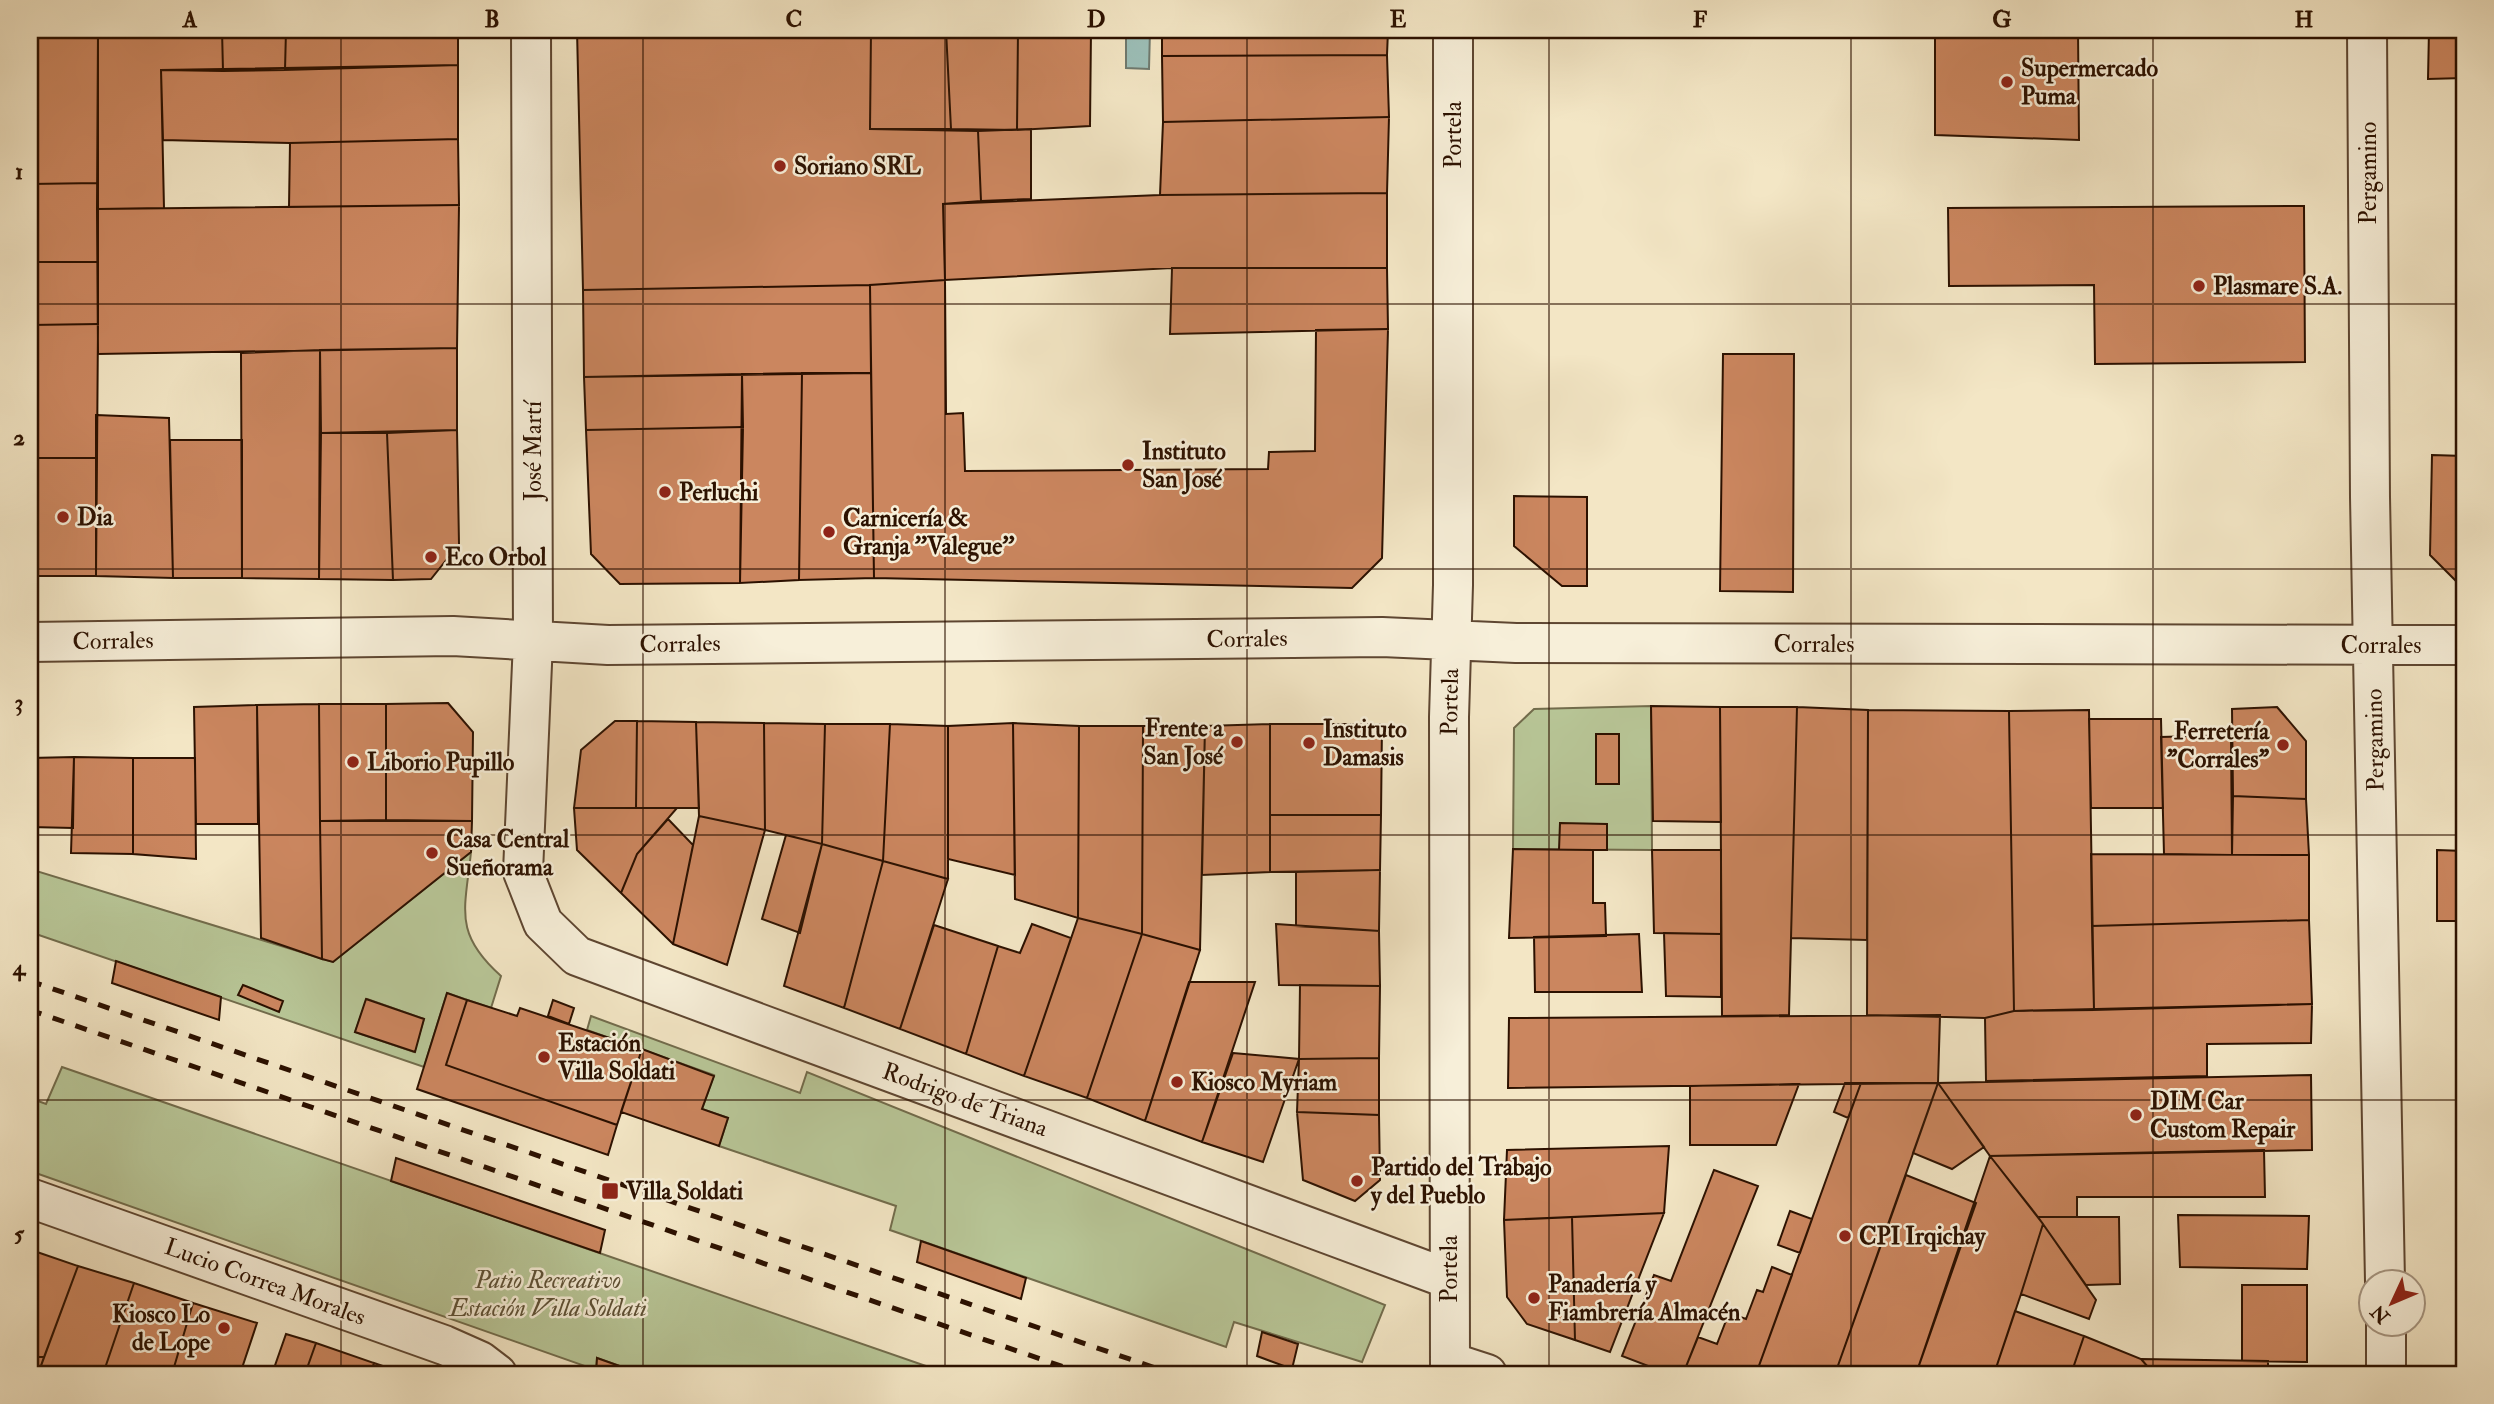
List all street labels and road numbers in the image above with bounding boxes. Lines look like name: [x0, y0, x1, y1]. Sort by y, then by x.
street label: Portela: [1438, 100, 1469, 169]
street label: Pergamino: [2353, 122, 2384, 224]
street label: José Martí: [518, 399, 549, 502]
street label: Corrales: [1206, 623, 1288, 655]
street label: Corrales: [72, 625, 154, 657]
street label: Corrales: [639, 628, 721, 660]
street label: Corrales: [1773, 629, 1855, 660]
street label: Corrales: [2340, 630, 2422, 661]
street label: Portela: [1434, 667, 1466, 736]
street label: Pergamino: [2359, 688, 2391, 792]
street label: Rodrigo de Triana: [878, 1056, 1053, 1145]
street label: Lucio Correa Morales: [160, 1231, 370, 1333]
street label: Portela: [1434, 1234, 1465, 1303]

